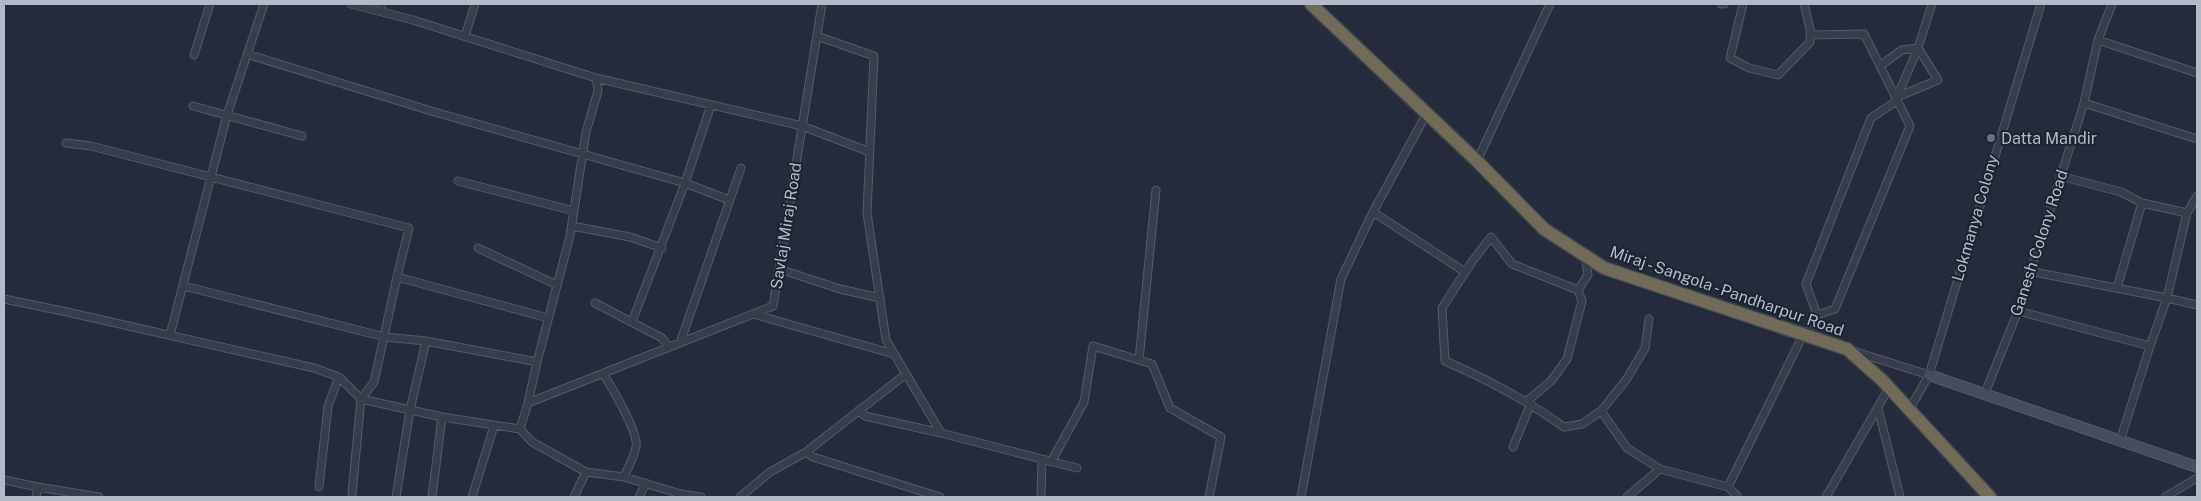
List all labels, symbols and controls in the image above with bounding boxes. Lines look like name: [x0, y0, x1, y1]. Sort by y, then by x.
place label: Datta Mandir: [2001, 129, 2097, 148]
marker: Datta Mandir: [1985, 132, 1997, 144]
street label: Lokmanya Colony: [1948, 152, 2002, 283]
street label: Savlaj Miraj Road: [767, 161, 805, 291]
street label: Ganesh Colony Road: [2006, 167, 2072, 319]
street label: Miraj - Sangola - Pandharpur Road: [1608, 242, 1846, 340]

